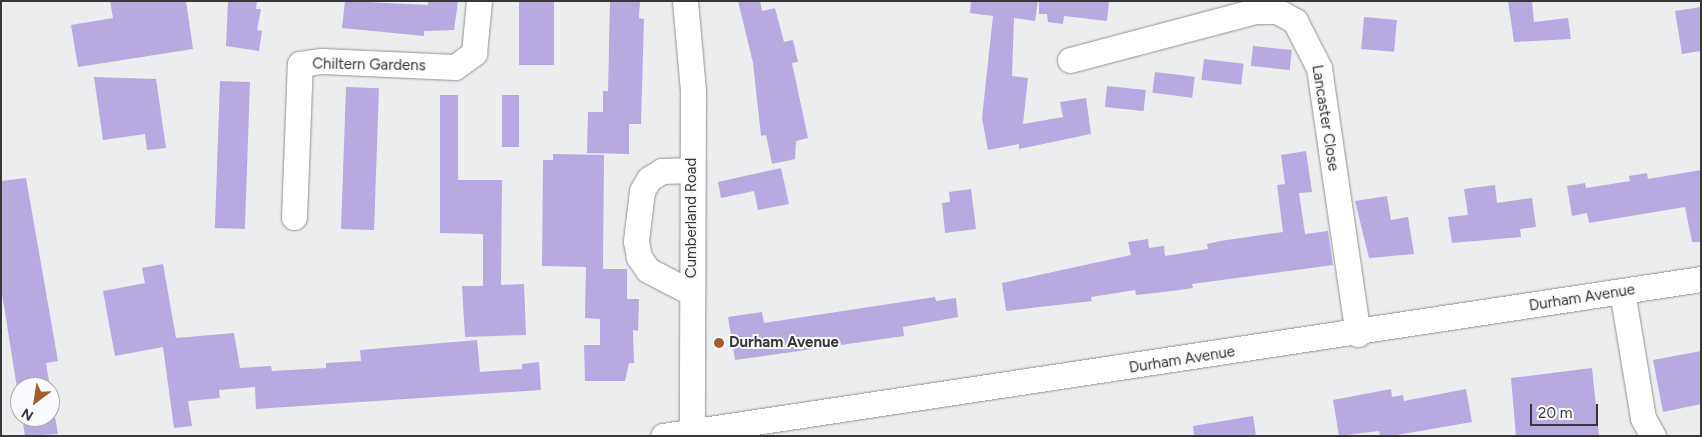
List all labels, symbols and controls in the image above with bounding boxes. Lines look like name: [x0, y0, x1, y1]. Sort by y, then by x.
street label: Chiltern Gardens: [312, 55, 426, 75]
street label: Lancaster Close: [1308, 64, 1342, 172]
street label: Cumberland Road: [683, 158, 701, 278]
street label: Durham Avenue: [1528, 281, 1636, 315]
place label: Durham Avenue: [729, 334, 839, 352]
marker: Durham Avenue: [713, 337, 725, 349]
street label: Durham Avenue: [1128, 343, 1236, 377]
north arrow: [10, 377, 60, 427]
scale bar: [1532, 394, 1600, 426]
text: N: [19, 404, 37, 425]
text: 20 m: [1538, 404, 1572, 422]

